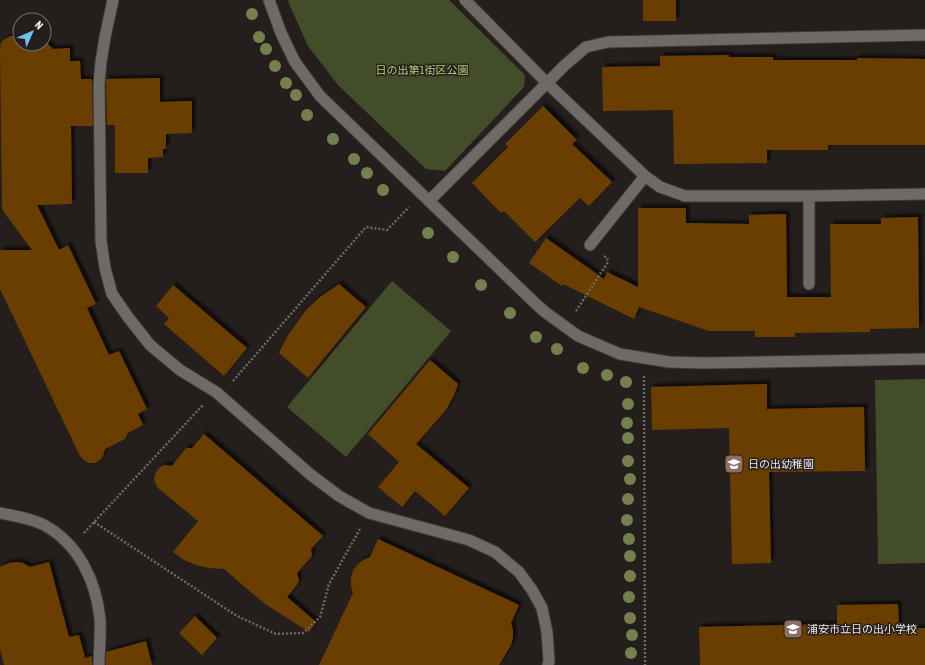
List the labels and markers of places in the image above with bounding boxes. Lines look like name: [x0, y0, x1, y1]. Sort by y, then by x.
school or university icon: 日の出幼稚園: [723, 453, 745, 475]
place label: 日の出幼稚園: [748, 458, 814, 470]
school or university icon: 浦安市立日の出小学校: [782, 618, 804, 640]
place label: 浦安市立日の出小学校: [807, 623, 917, 635]

